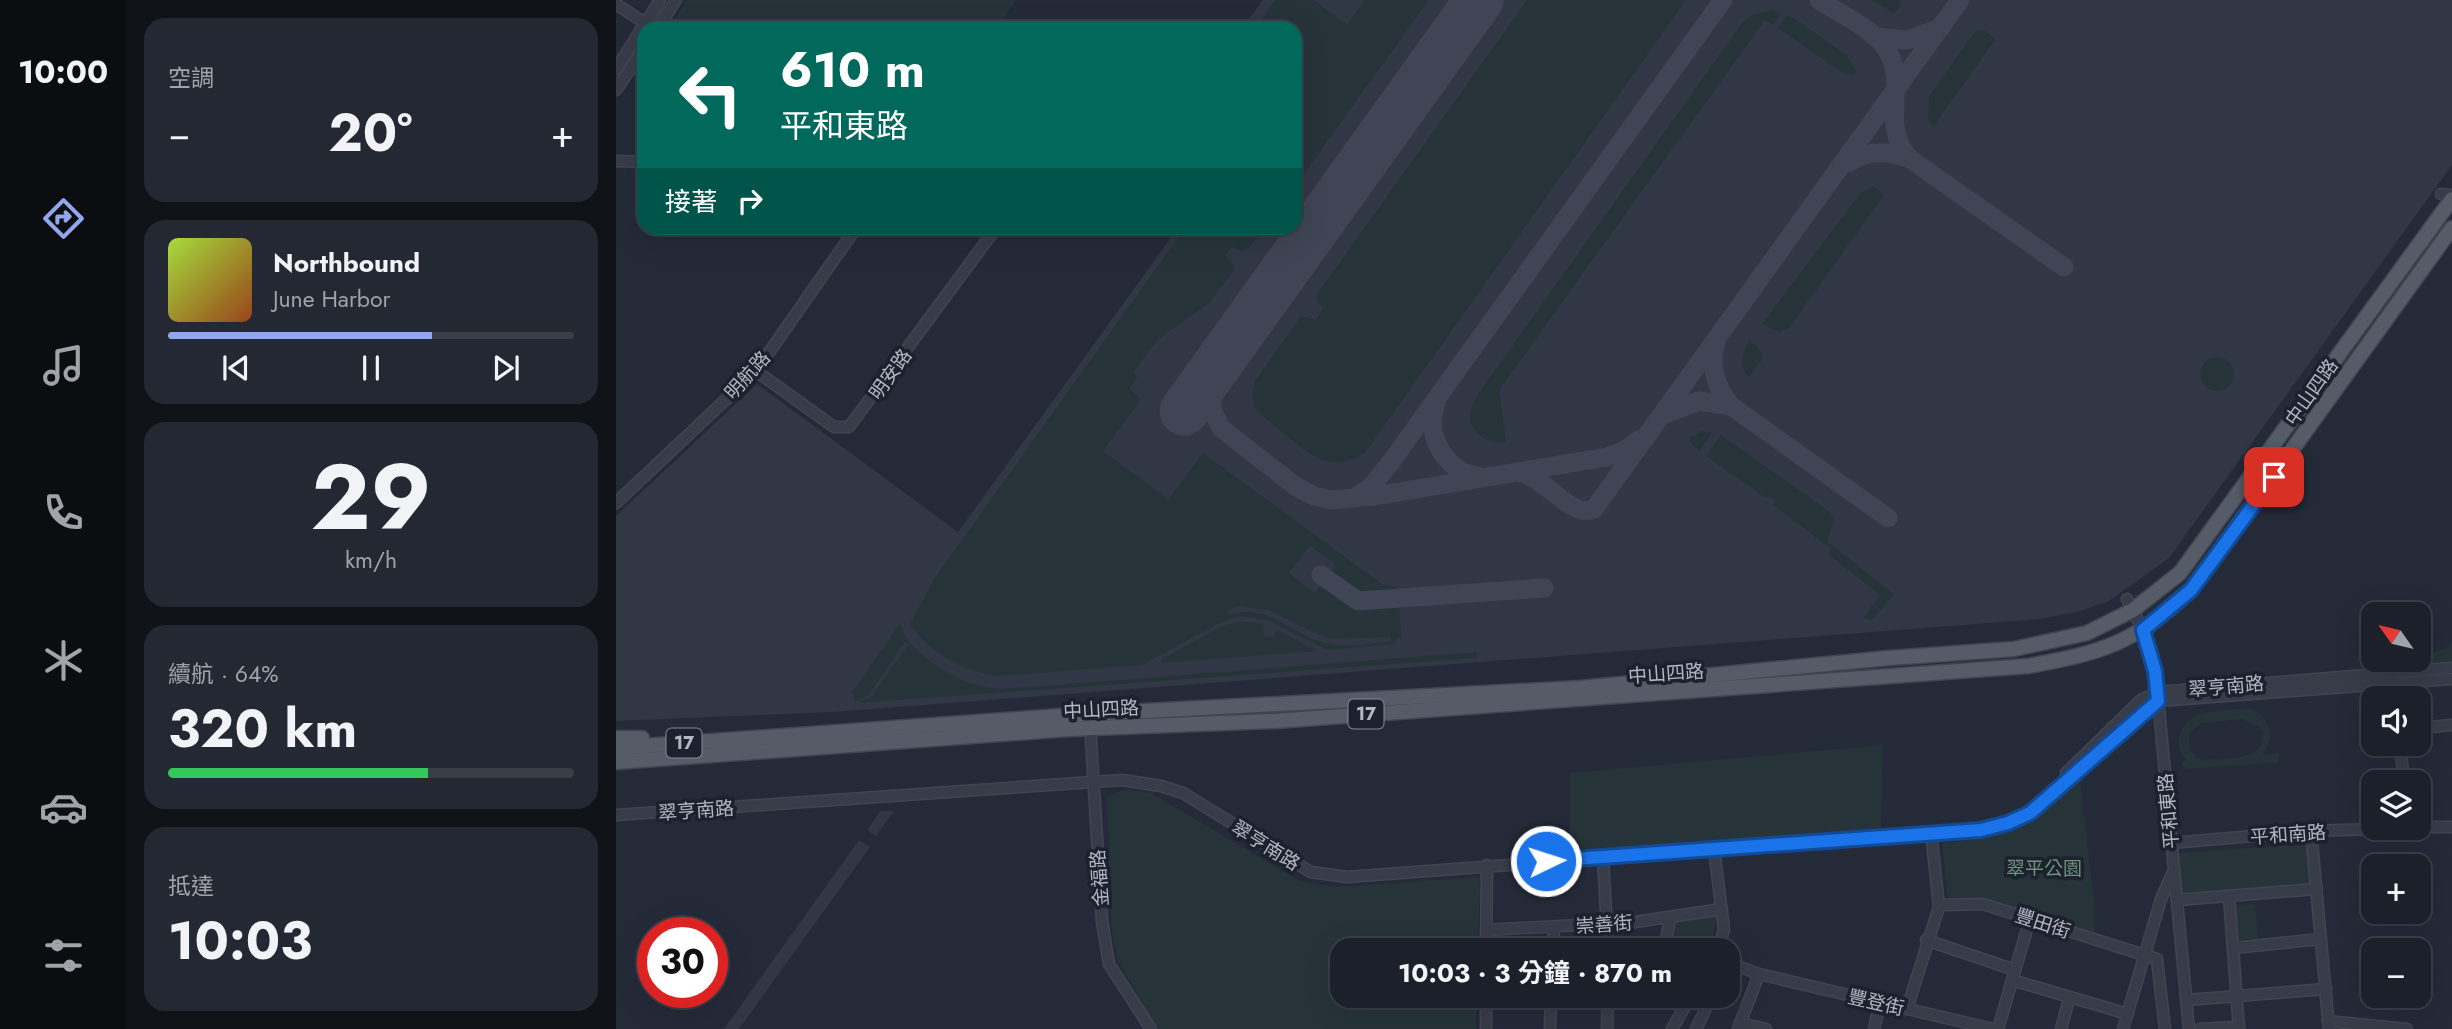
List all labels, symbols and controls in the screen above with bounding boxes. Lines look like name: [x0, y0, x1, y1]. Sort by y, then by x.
text: 610 m: [780, 35, 925, 105]
text: 10:00: [18, 49, 108, 95]
icon: left: [665, 49, 756, 140]
text: 空調: [168, 61, 214, 95]
text: 20°: [329, 95, 413, 171]
text: 平和東路: [780, 103, 908, 149]
text: −: [168, 106, 190, 161]
text: +: [551, 106, 574, 161]
icon: right: [731, 182, 769, 220]
text: 接著: [665, 183, 717, 221]
icon: directions: [39, 194, 88, 243]
text: Northbound: [273, 244, 420, 282]
text: June Harbor: [273, 282, 390, 316]
icon: music: [39, 341, 88, 390]
street label: 明安路: [863, 343, 918, 405]
street label: 明航路: [718, 345, 776, 406]
icon: previous: [217, 349, 255, 387]
icon: pause: [352, 349, 390, 387]
icon: next: [487, 349, 525, 387]
street label: 中山四路: [2279, 353, 2344, 431]
text: 29: [311, 432, 431, 563]
pin: [2244, 447, 2304, 507]
icon: arrive: [2255, 458, 2293, 496]
icon: phone: [39, 488, 88, 537]
text: km/h: [345, 543, 397, 577]
north arrow: [2361, 602, 2431, 672]
map controls: [2361, 602, 2431, 1008]
icon: climate: [39, 636, 88, 685]
text: 續航 · 64%: [168, 657, 279, 691]
street label: 中山四路: [1627, 657, 1705, 690]
street label: 翠亨南路: [2187, 670, 2265, 703]
button: sound: [2361, 686, 2431, 756]
text: 320 km: [168, 691, 357, 767]
street label: 中山四路: [1062, 694, 1140, 725]
road number: 17: [1348, 700, 1384, 728]
road number: 17: [666, 728, 702, 758]
button: layers: [2361, 770, 2431, 840]
street label: 平和東路: [2152, 772, 2185, 850]
icon: car: [39, 783, 88, 832]
street label: 翠亨南路: [657, 794, 735, 827]
street label: 翠亨南路: [1226, 814, 1305, 877]
street label: 平和南路: [2249, 818, 2327, 851]
position arrow: [1509, 824, 1583, 898]
street label: 金福路: [1084, 849, 1115, 907]
button: +: [2361, 854, 2431, 924]
park label: 翠平公園: [2006, 855, 2082, 882]
text: 抵達: [168, 869, 214, 903]
street label: 豐田街: [2012, 902, 2074, 945]
text: 10:03: [168, 903, 312, 979]
street label: 崇善街: [1575, 909, 1633, 940]
speed limit sign: 30: [637, 917, 728, 1008]
icon: filters: [39, 931, 88, 980]
button: −: [2361, 938, 2431, 1008]
text: 10:03 · 3 分鐘 · 870 m: [1398, 954, 1672, 992]
street label: 豐登街: [1845, 983, 1907, 1022]

